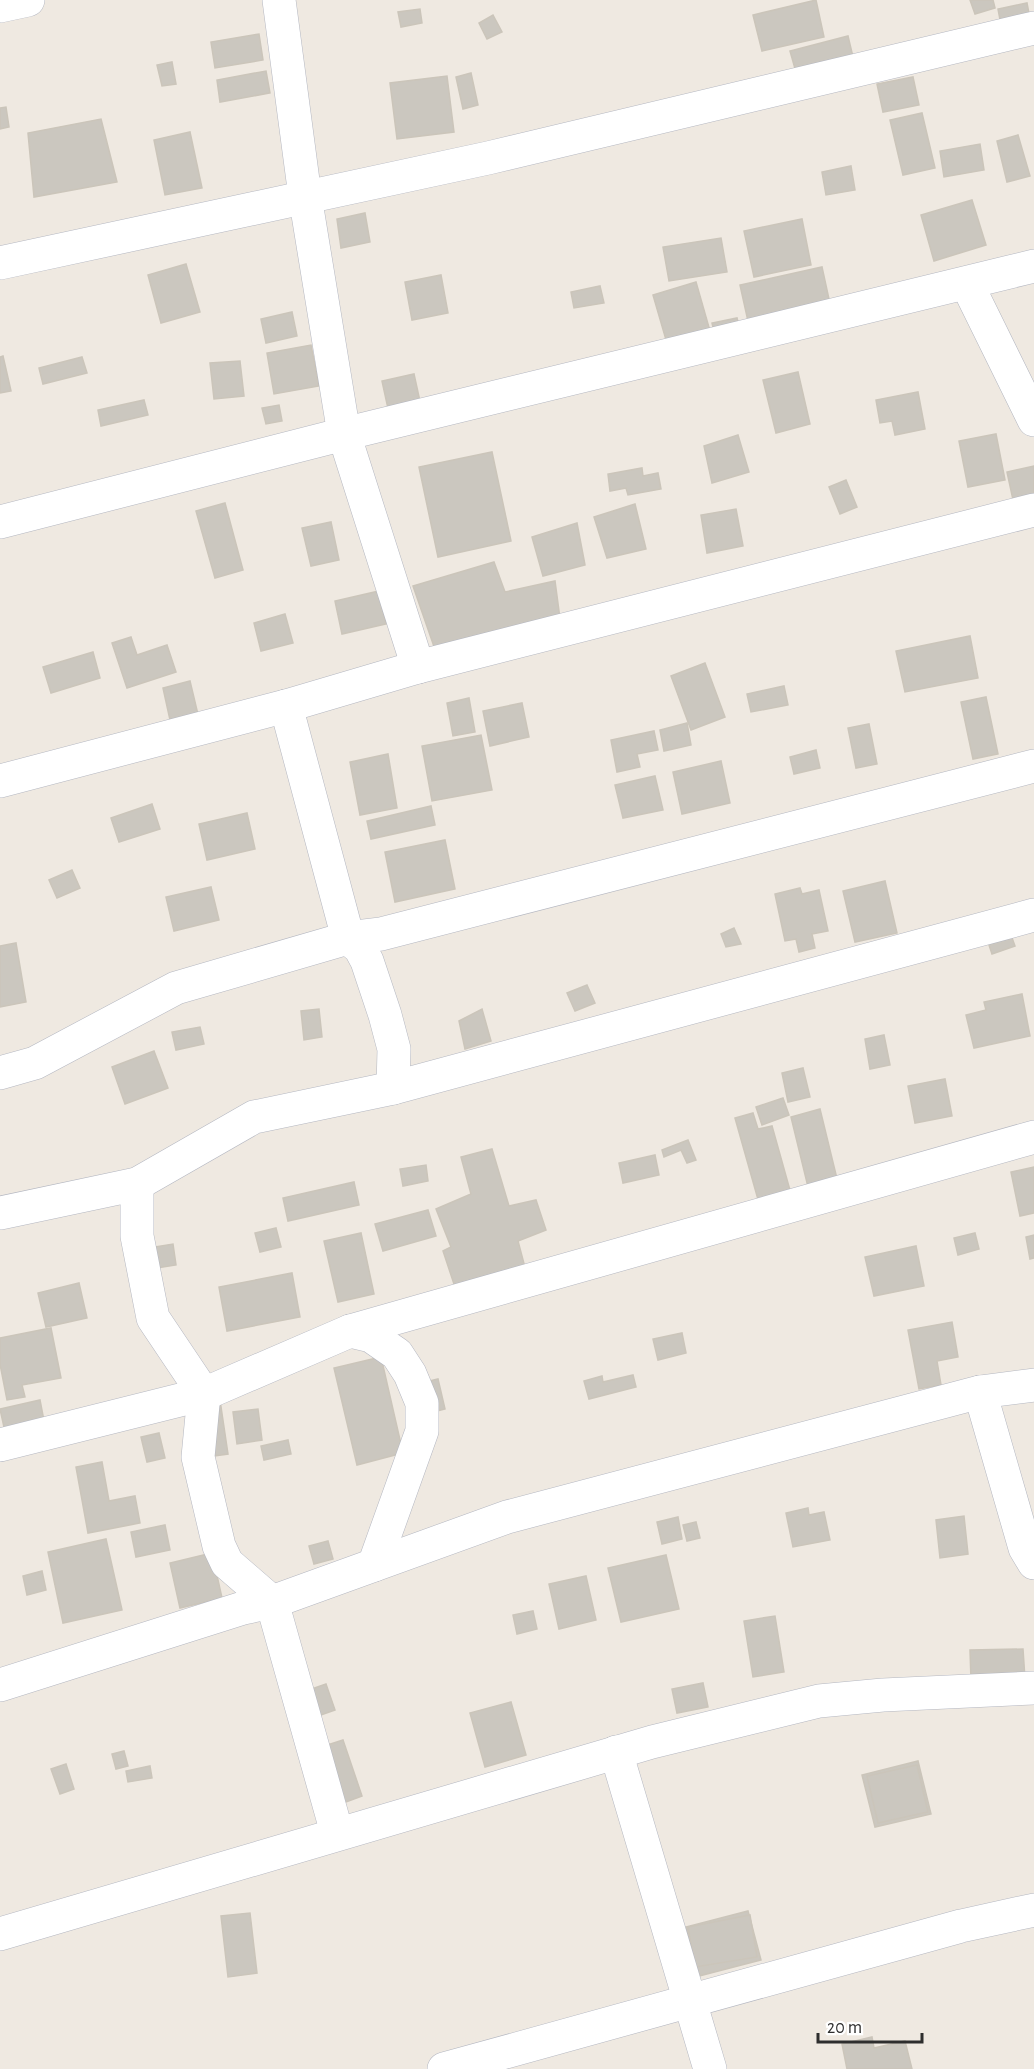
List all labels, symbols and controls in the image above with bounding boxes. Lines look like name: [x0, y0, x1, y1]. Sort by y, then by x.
scale bar: [818, 2006, 922, 2044]
text: 20 m: [827, 2019, 862, 2037]

